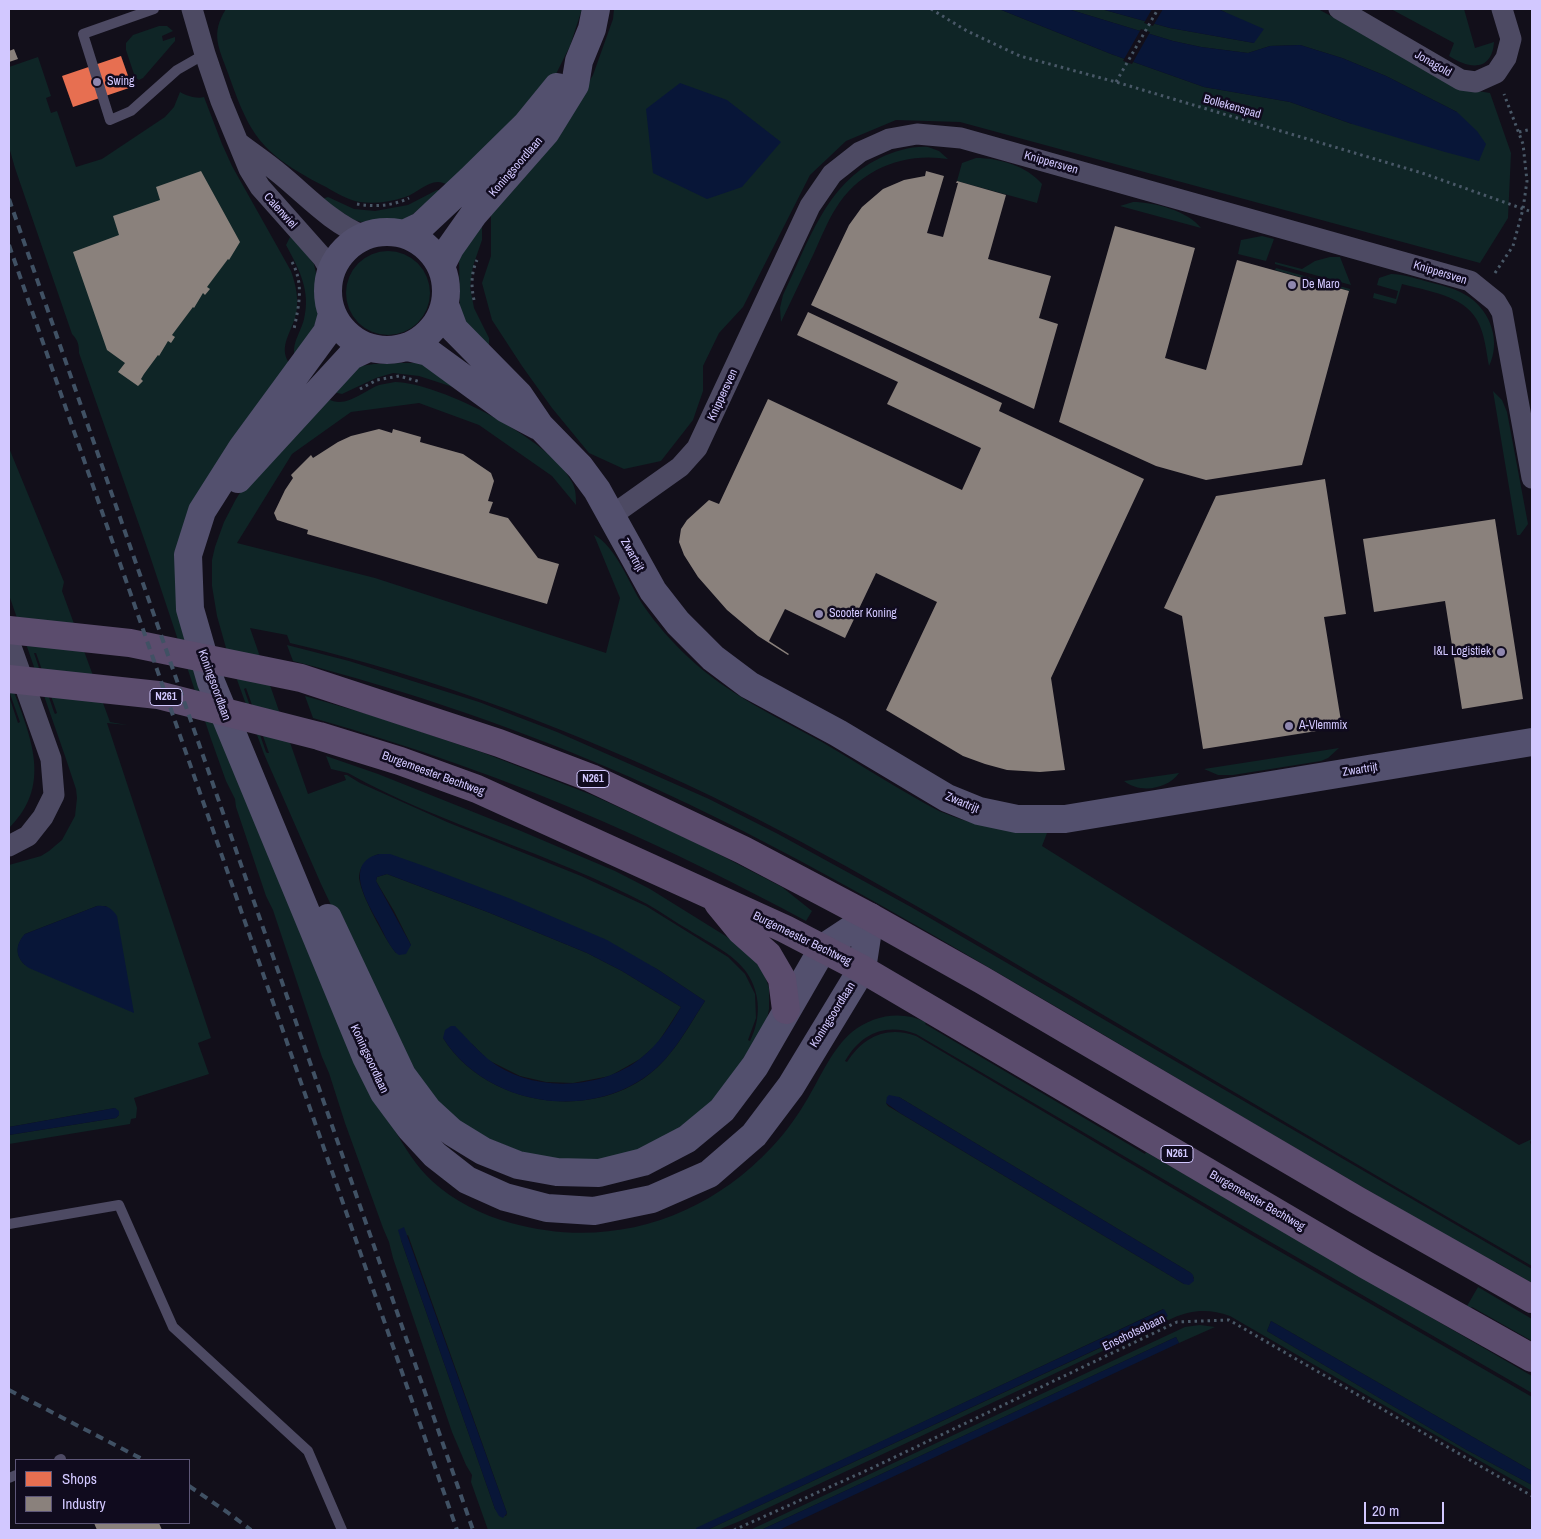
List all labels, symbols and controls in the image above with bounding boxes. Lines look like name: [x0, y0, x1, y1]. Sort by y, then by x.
street label: Jonagold: [1412, 48, 1454, 80]
place label: Swing: [107, 75, 134, 89]
marker: Swing: [91, 76, 103, 88]
street label: Bollekenspad: [1202, 92, 1262, 122]
street label: Koningsoordlaan: [486, 134, 546, 200]
street label: Knippersven: [1022, 148, 1080, 178]
street label: Calenwiel: [260, 190, 300, 232]
street label: Knippersven: [1411, 258, 1469, 288]
place label: De Maro: [1302, 278, 1340, 292]
marker: De Maro: [1286, 279, 1298, 291]
street label: Knippersven: [705, 367, 741, 423]
street label: Zwartrijt: [617, 536, 647, 574]
place label: Scooter Koning: [829, 607, 897, 621]
marker: Scooter Koning: [813, 608, 825, 620]
place label: I&L Logistiek: [1434, 645, 1491, 659]
marker: I&L Logistiek: [1495, 646, 1507, 658]
street label: Koningsoordlaan: [195, 648, 233, 722]
road number: N261: [150, 689, 182, 706]
place label: A-Vlemmix: [1299, 719, 1347, 733]
marker: A-Vlemmix: [1283, 720, 1295, 732]
street label: Burgemeester Bechtweg: [380, 749, 486, 799]
street label: Zwartrijt: [1341, 760, 1379, 780]
road number: N261: [577, 771, 609, 788]
street label: Zwartrijt: [943, 789, 981, 817]
street label: Burgemeester Bechtweg: [750, 909, 854, 969]
street label: Koningsoordlaan: [807, 980, 859, 1050]
street label: Koningsoordlaan: [347, 1022, 391, 1096]
road number: N261: [1161, 1146, 1193, 1162]
street label: Burgemeester Bechtweg: [1207, 1168, 1307, 1234]
street label: Enschotsebaan: [1100, 1312, 1168, 1354]
legend: [15, 1459, 190, 1524]
text: Shops: [62, 1468, 97, 1489]
scale bar: [1366, 1492, 1446, 1524]
text: Industry: [62, 1493, 106, 1514]
text: 20 m: [1372, 1500, 1399, 1521]

